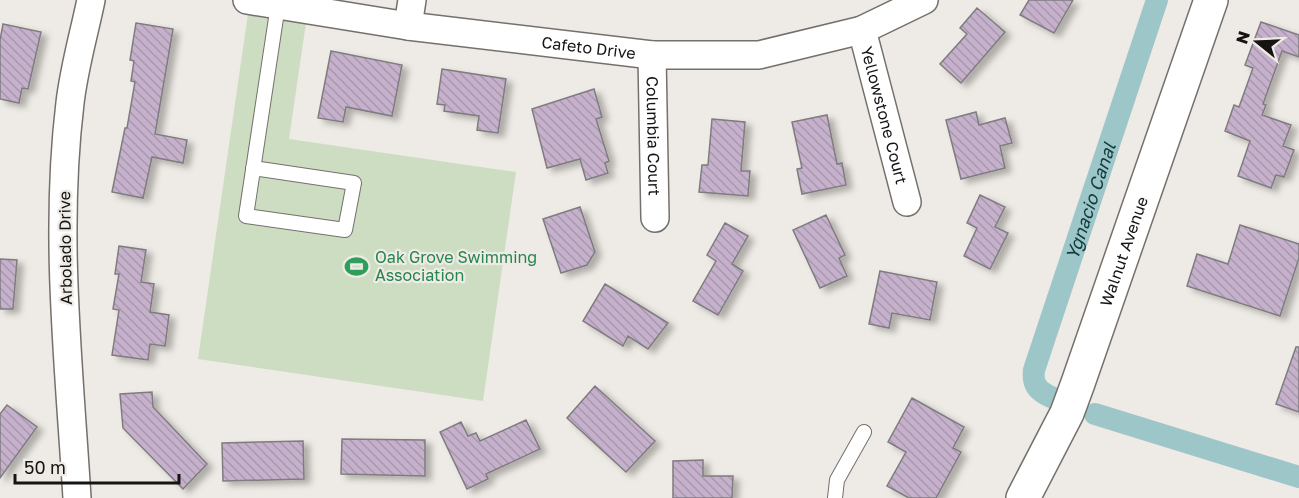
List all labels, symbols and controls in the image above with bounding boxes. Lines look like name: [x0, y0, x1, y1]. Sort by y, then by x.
north arrow: [1227, 12, 1287, 72]
text: N: [1231, 28, 1254, 46]
street label: Cafeto Drive: [540, 32, 637, 63]
street label: Yellowstone Court: [857, 44, 912, 186]
street label: Columbia Court: [642, 76, 665, 196]
water label: Ygnacio Canal: [1061, 139, 1120, 262]
street label: Arbolado Drive: [54, 191, 76, 305]
street label: Walnut Avenue: [1095, 194, 1152, 309]
place label: Oak Grove Swimming Association: [375, 247, 537, 285]
sports icon: Oak Grove Swimming Association: [344, 253, 370, 279]
scale bar: [15, 447, 178, 485]
text: 50 m: [24, 456, 66, 478]

